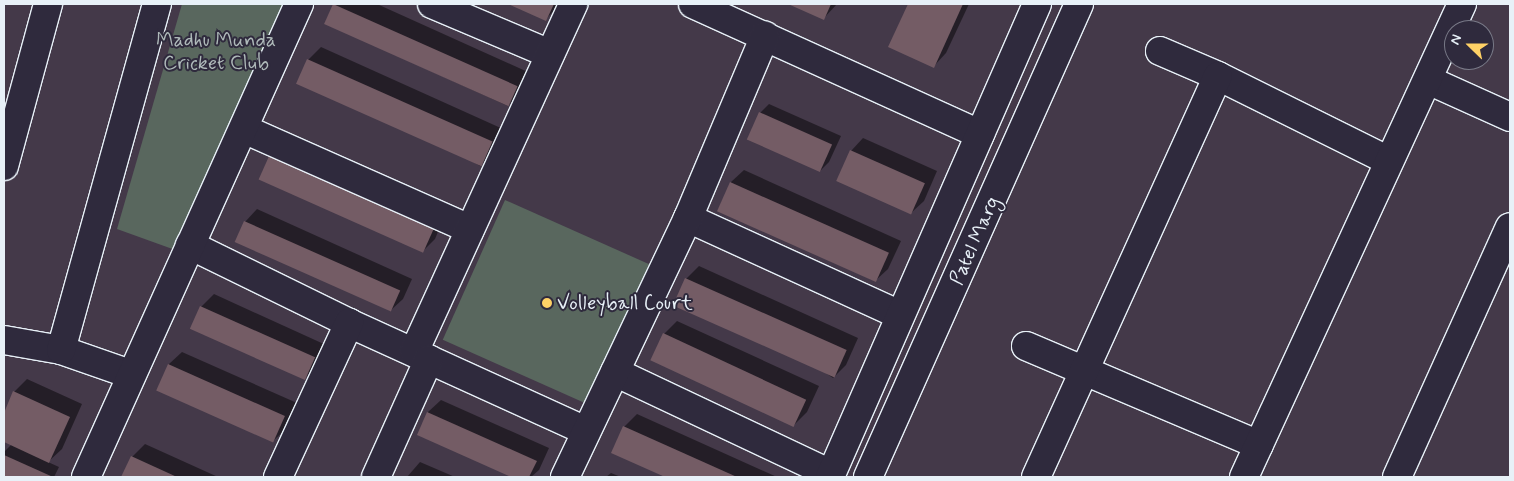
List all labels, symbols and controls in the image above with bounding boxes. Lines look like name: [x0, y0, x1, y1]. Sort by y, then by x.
north arrow: [1444, 20, 1494, 70]
park label: Madhu Munda Cricket Club: [157, 28, 275, 75]
text: N: [1446, 32, 1466, 47]
street label: Patel Marg: [945, 194, 1005, 288]
place label: Volleyball Court: [557, 291, 692, 315]
marker: Volleyball Court: [541, 297, 553, 309]

